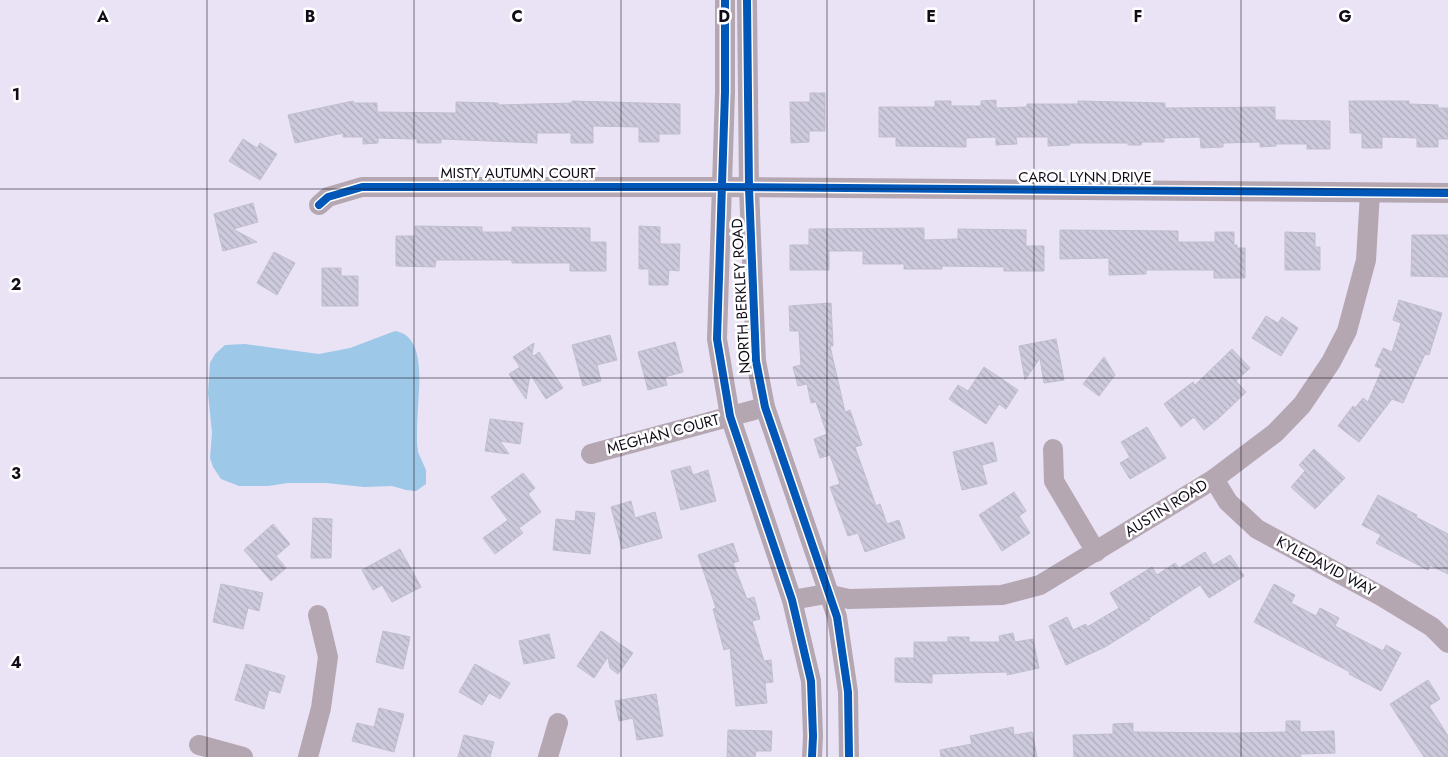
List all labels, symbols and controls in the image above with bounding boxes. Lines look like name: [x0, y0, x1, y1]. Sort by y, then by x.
text: A: [96, 5, 109, 28]
text: B: [305, 5, 315, 28]
text: C: [511, 5, 523, 28]
text: D: [718, 5, 730, 28]
text: E: [926, 5, 936, 28]
text: F: [1134, 5, 1142, 28]
text: G: [1338, 5, 1352, 28]
text: 1: [12, 83, 20, 106]
street label: MISTY AUTUMN COURT: [440, 162, 596, 184]
street label: CAROL LYNN DRIVE: [1018, 166, 1152, 188]
street label: NORTH BERKLEY ROAD: [726, 218, 756, 374]
text: 2: [11, 273, 21, 296]
street label: MEGHAN COURT: [604, 408, 722, 460]
text: 3: [11, 462, 21, 485]
street label: AUSTIN ROAD: [1120, 474, 1212, 542]
street label: KYLEDAVID WAY: [1273, 531, 1380, 602]
text: 4: [10, 651, 22, 674]

